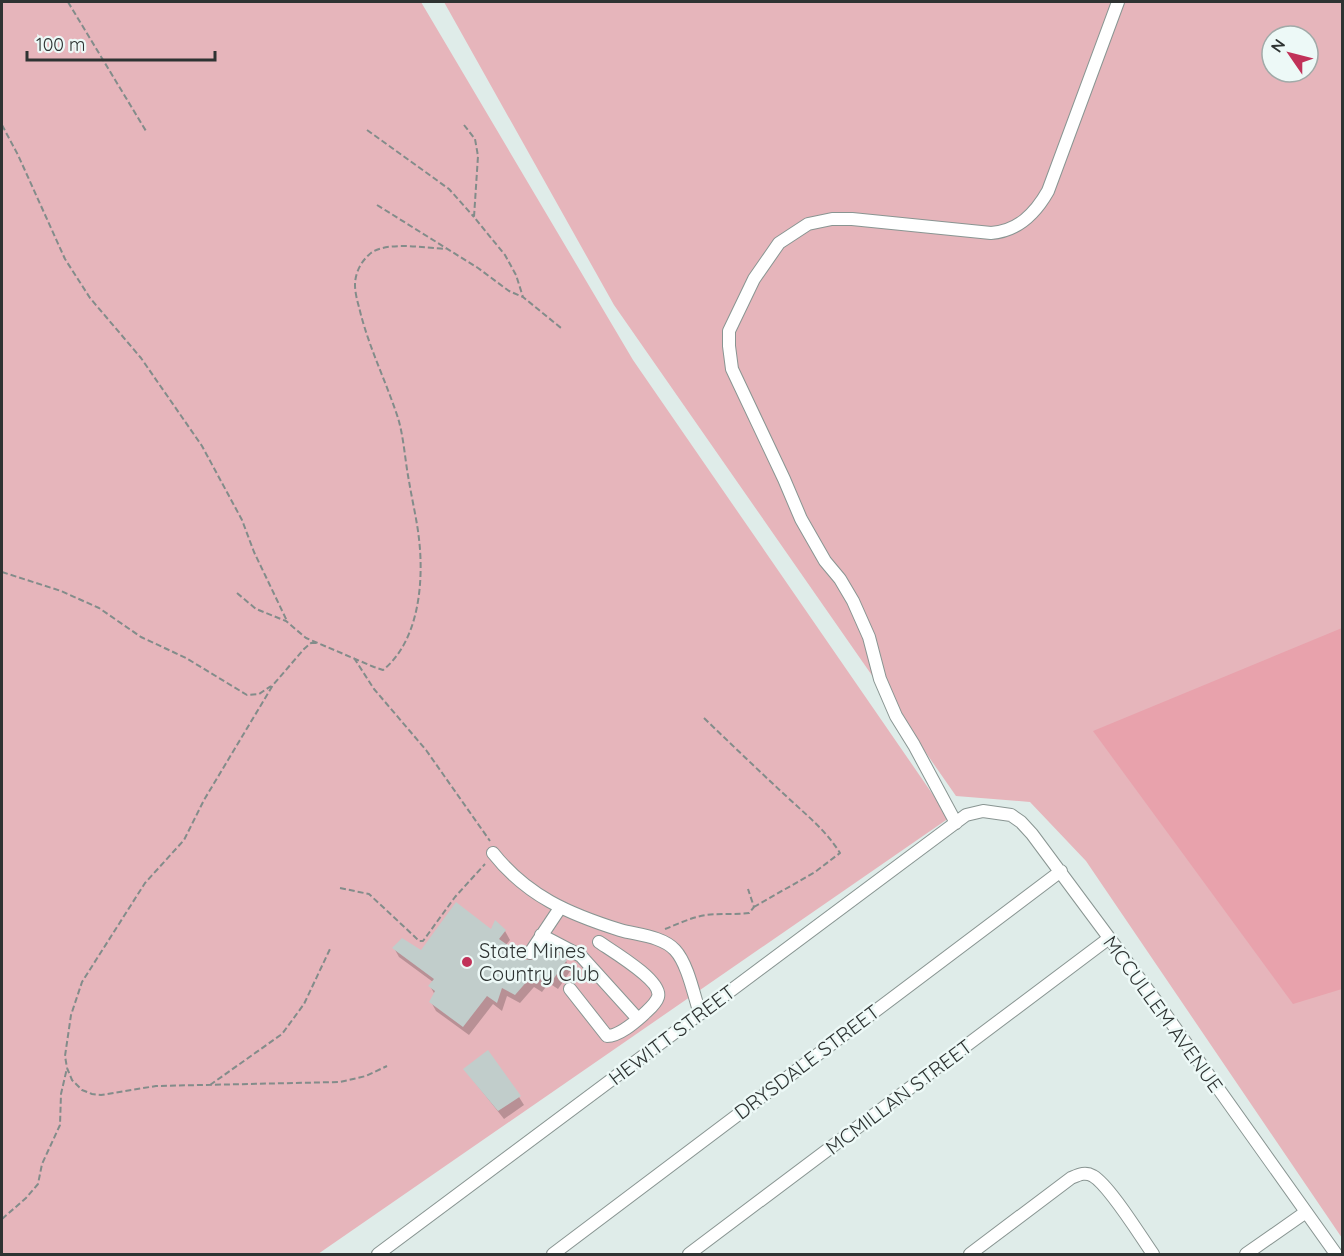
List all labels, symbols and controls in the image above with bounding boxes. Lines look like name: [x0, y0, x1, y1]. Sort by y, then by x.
scale bar: [27, 24, 214, 62]
north arrow: [1260, 24, 1320, 84]
text: 100 m: [36, 33, 85, 56]
text: N: [1266, 35, 1289, 56]
street label: MCCULLEM AVENUE: [1098, 931, 1229, 1097]
place label: State Mines Country Club: [479, 938, 599, 986]
marker: State Mines Country Club: [460, 955, 474, 969]
street label: HEWITT STREET: [604, 979, 740, 1090]
street label: DRYSDALE STREET: [729, 999, 884, 1124]
street label: MCMILLAN STREET: [821, 1033, 977, 1160]

